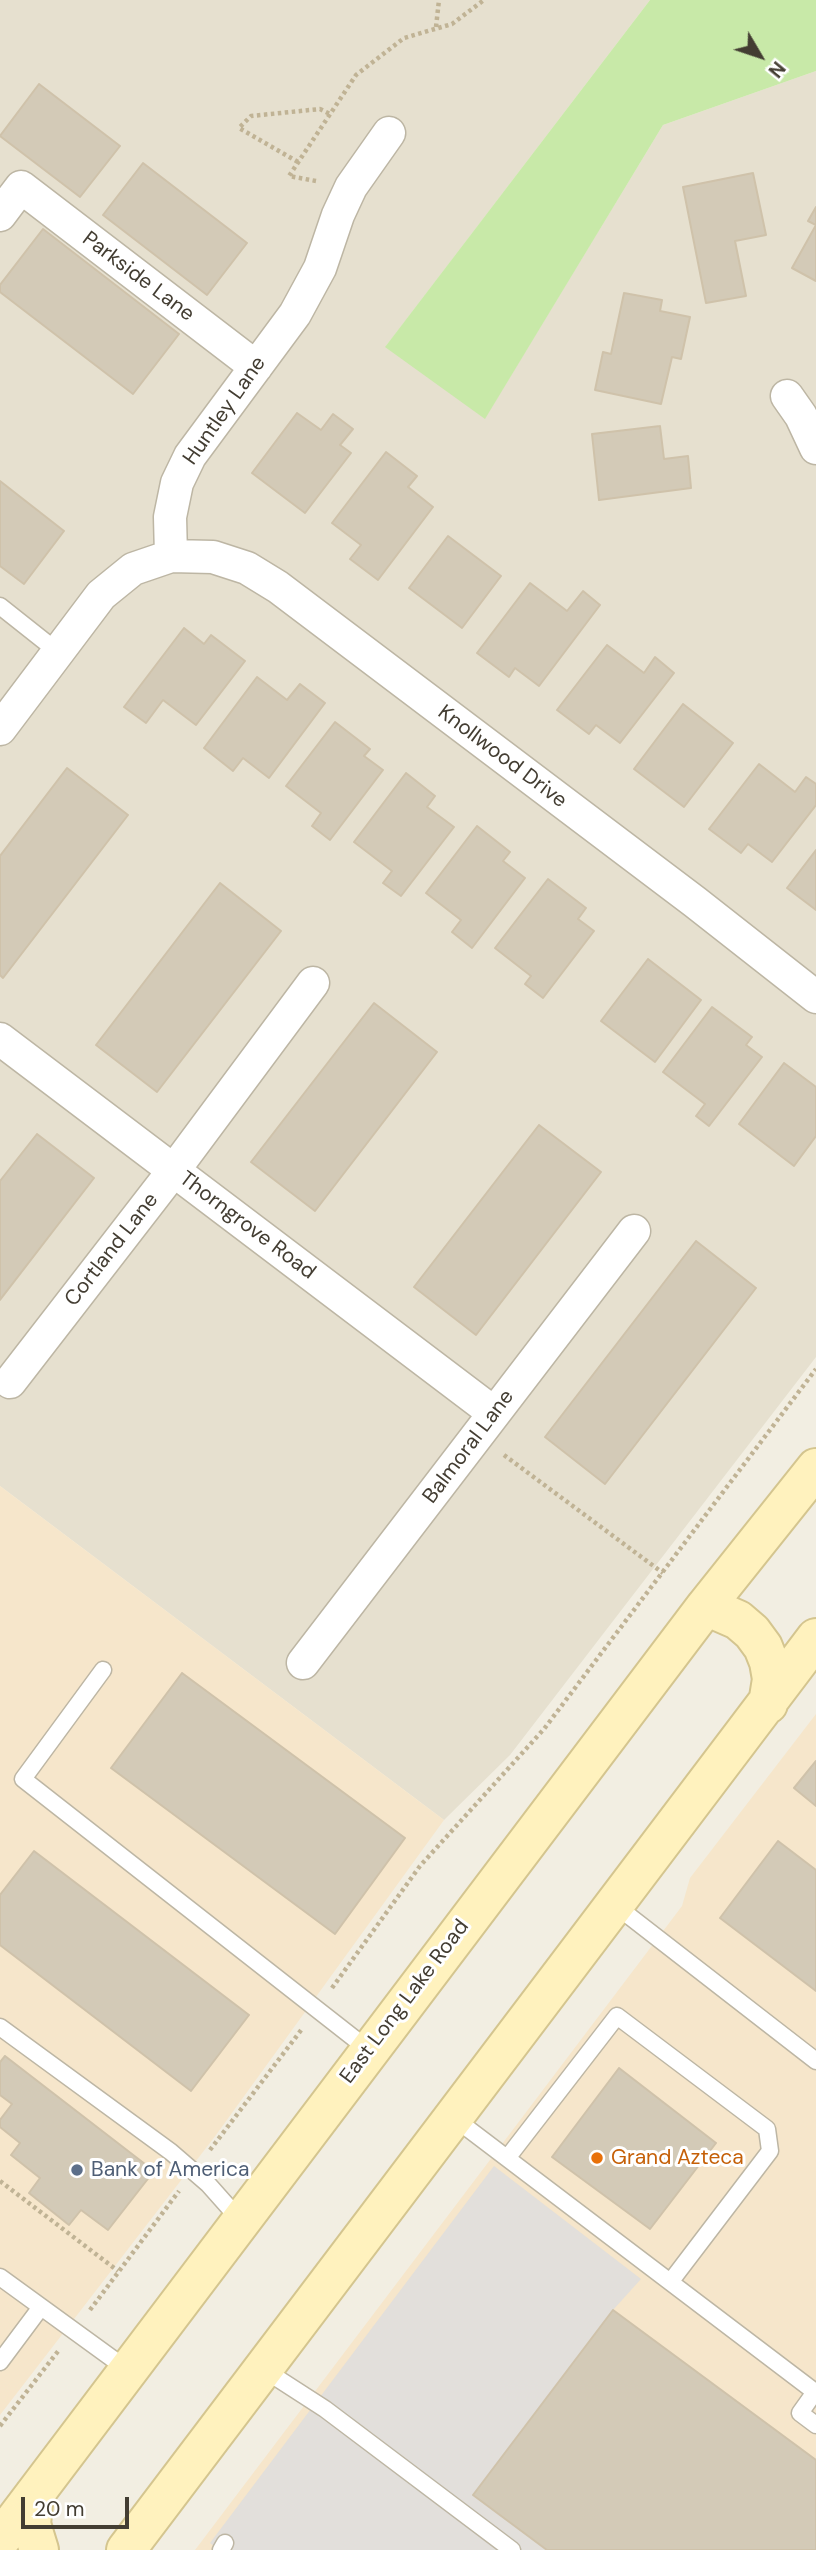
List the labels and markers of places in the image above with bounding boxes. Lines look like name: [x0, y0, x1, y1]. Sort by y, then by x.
place label: Grand Azteca: [611, 2145, 744, 2171]
marker: Grand Azteca: [589, 2150, 605, 2166]
place label: Bank of America: [91, 2157, 249, 2183]
marker: Bank of America: [69, 2162, 85, 2178]

